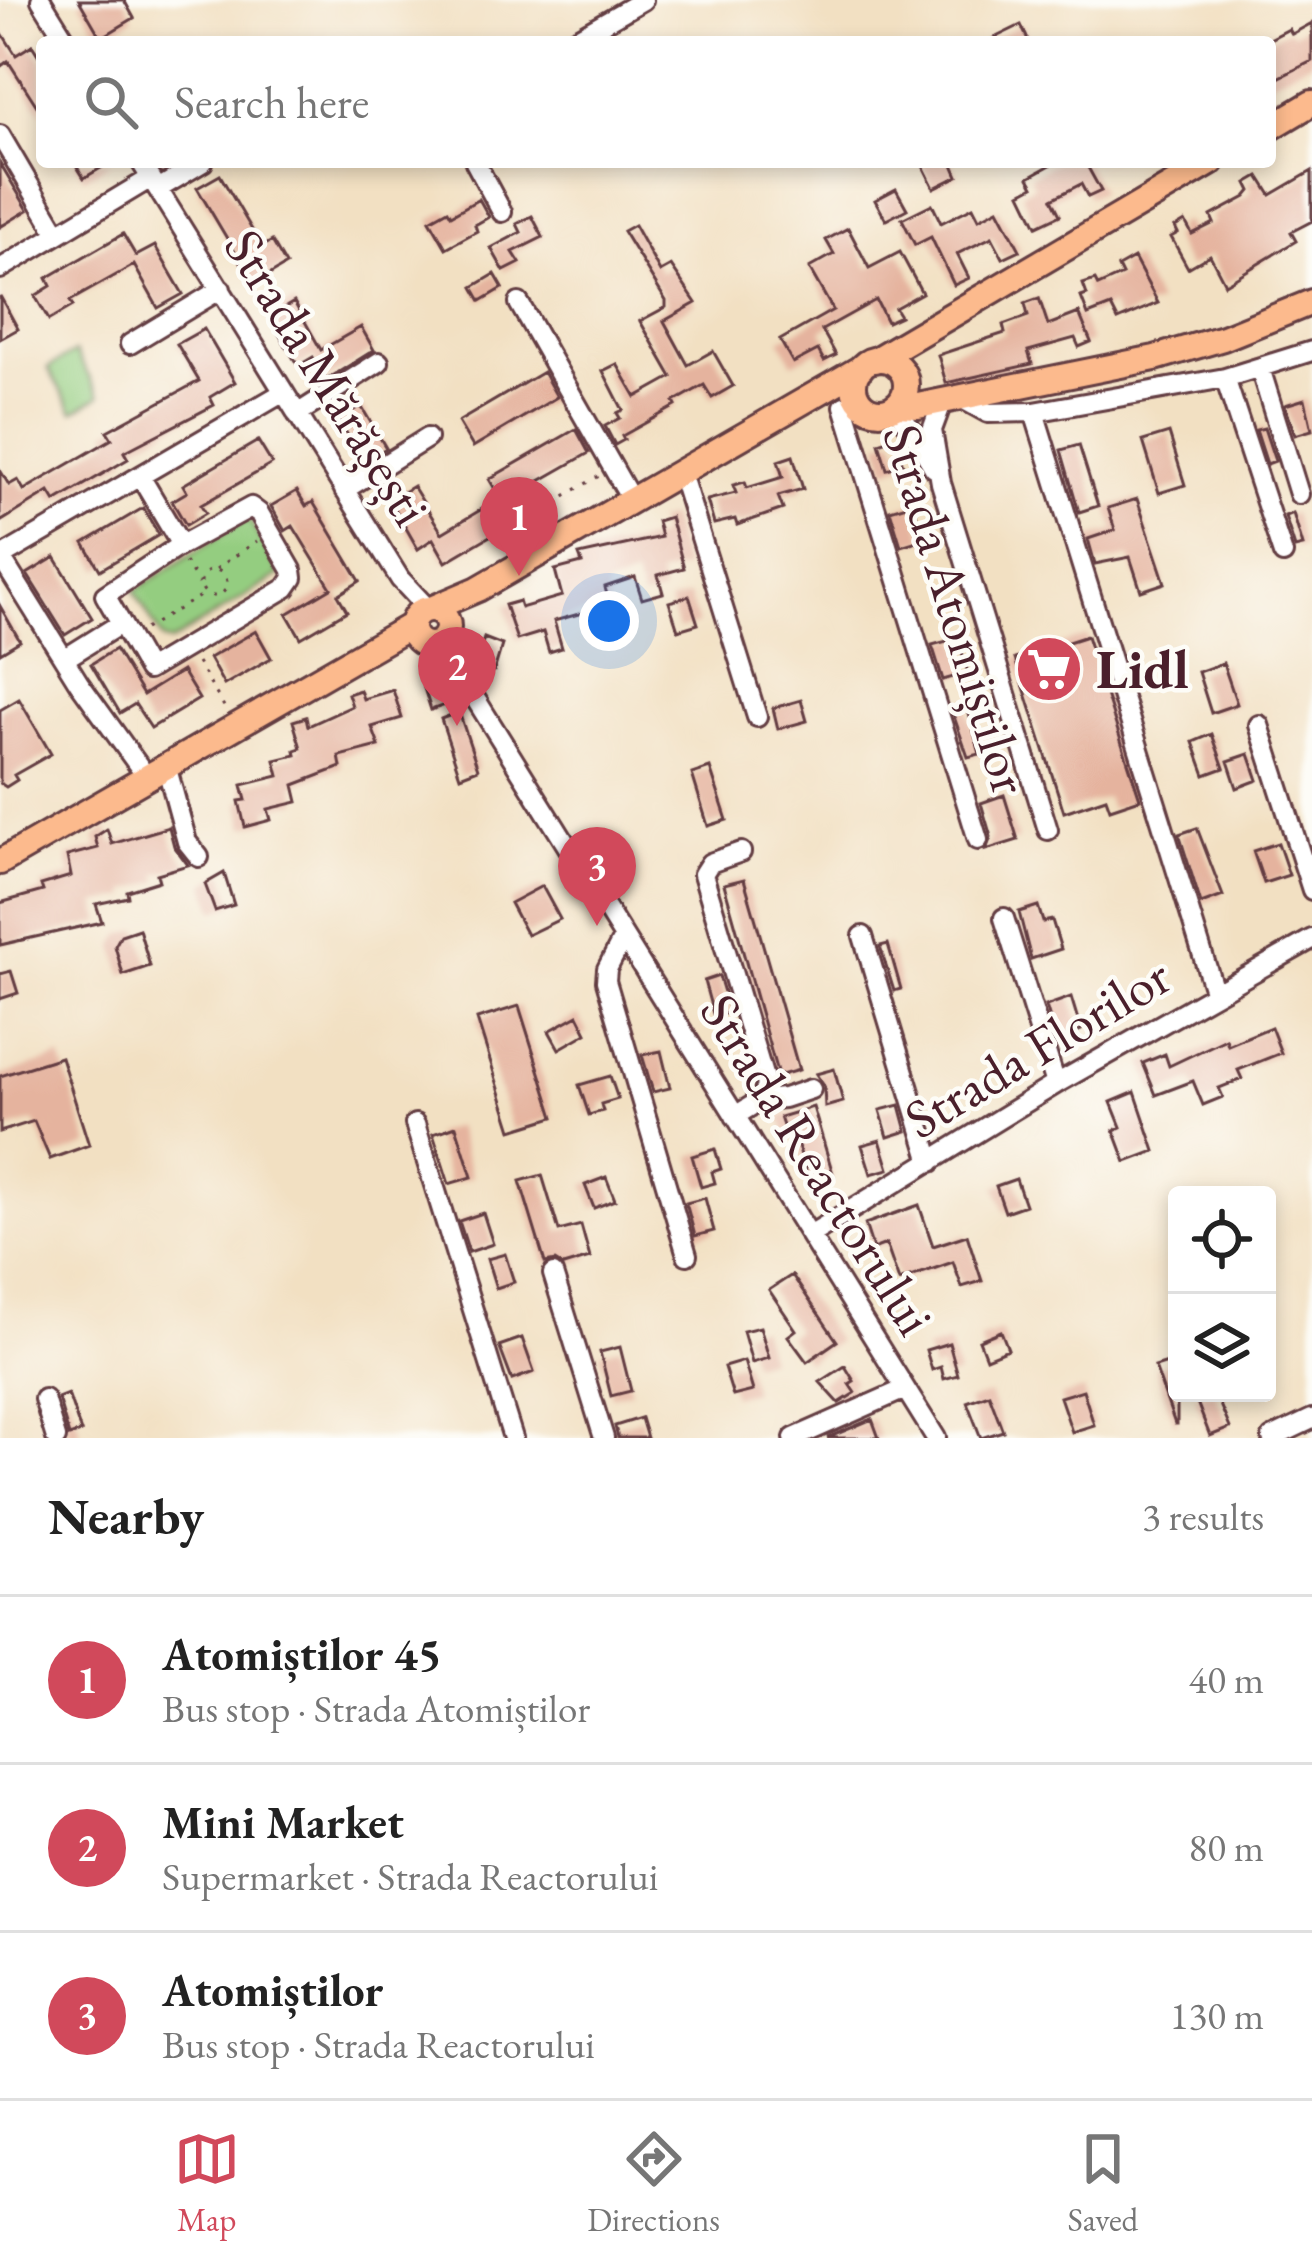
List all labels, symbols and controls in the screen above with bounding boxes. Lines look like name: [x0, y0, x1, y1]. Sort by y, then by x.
search box: [36, 36, 1276, 168]
icon: search: [78, 69, 144, 135]
text: Search here: [174, 73, 369, 131]
street label: Strada Mărășești: [209, 216, 447, 538]
street label: Strada Atomiștilor: [868, 416, 1046, 802]
pin: 1: [480, 477, 558, 576]
your location: [579, 591, 639, 651]
pin: 2: [418, 627, 496, 726]
supermarket icon: Lidl: [1014, 634, 1084, 704]
place label: Lidl: [1096, 634, 1189, 704]
pin: 3: [558, 827, 636, 926]
street label: Strada Florilor: [891, 940, 1183, 1154]
street label: Strada Reactorului: [685, 980, 951, 1348]
map controls: [1168, 1186, 1276, 1402]
button: locate: [1168, 1186, 1276, 1294]
button: layers: [1168, 1294, 1276, 1402]
text: Nearby: [48, 1483, 204, 1549]
text: 3 results: [1142, 1491, 1264, 1542]
text: Atomiștilor 45: [162, 1625, 441, 1683]
text: 1: [77, 1654, 97, 1705]
text: 40 m: [1188, 1654, 1264, 1705]
text: Bus stop · Strada Atomiștilor: [162, 1683, 590, 1734]
text: Mini Market: [162, 1793, 404, 1851]
text: 2: [77, 1822, 97, 1873]
text: 80 m: [1188, 1822, 1264, 1873]
text: Supermarket · Strada Reactorului: [162, 1851, 658, 1902]
text: Atomiștilor: [162, 1961, 383, 2019]
text: 3: [77, 1990, 97, 2041]
text: 130 m: [1170, 1990, 1264, 2041]
text: Bus stop · Strada Reactorului: [162, 2019, 595, 2070]
tab: Map: [174, 2126, 240, 2241]
tab: Directions: [587, 2126, 720, 2241]
tab: Saved: [1068, 2126, 1138, 2241]

